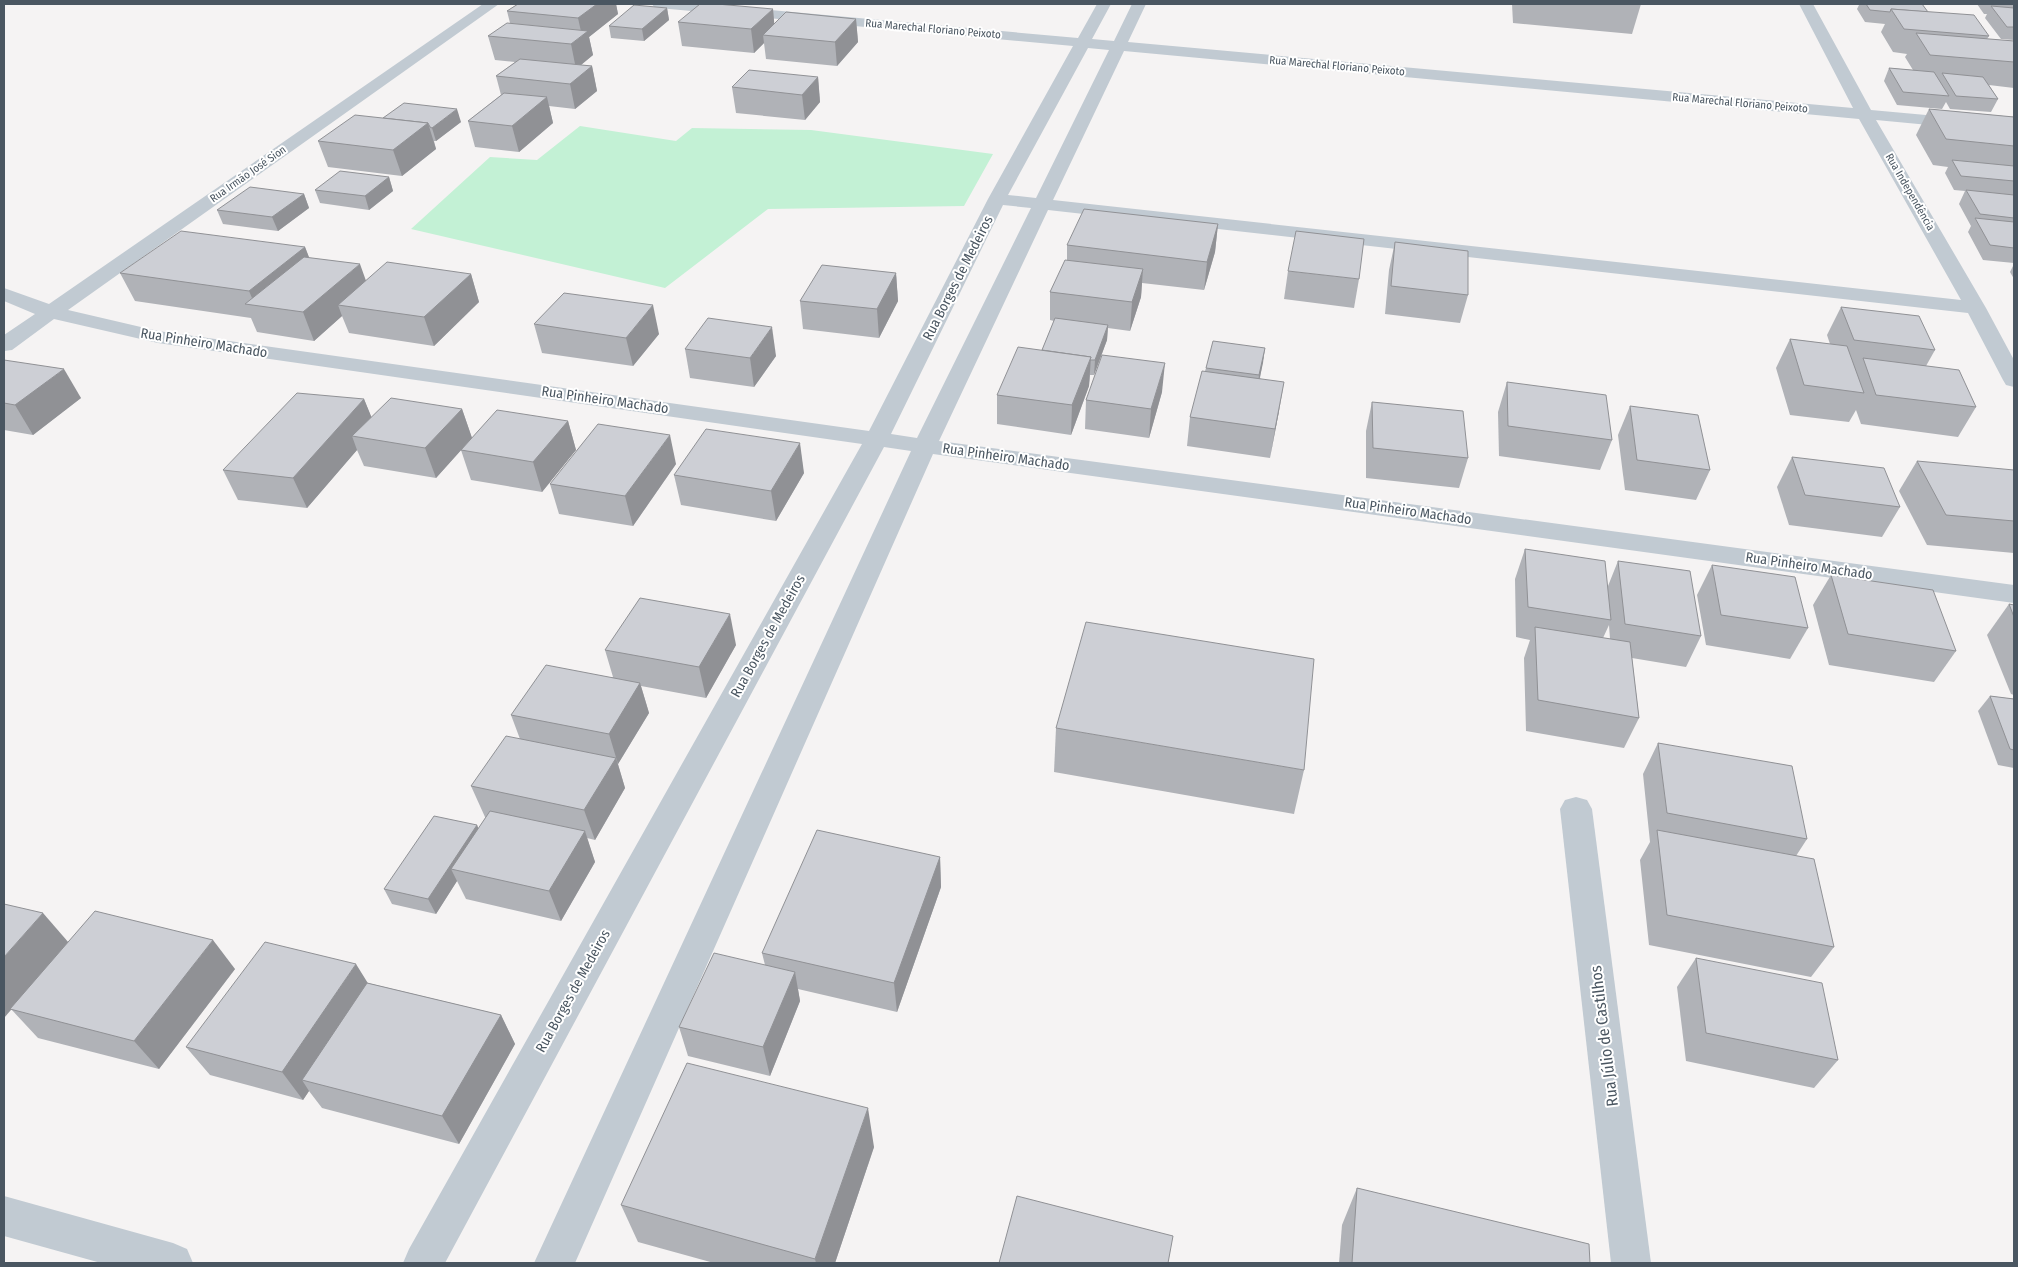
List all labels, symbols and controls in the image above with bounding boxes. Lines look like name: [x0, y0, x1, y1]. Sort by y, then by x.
street label: Rua Marechal Floriano Peixoto: [865, 17, 1002, 41]
street label: Rua Marechal Floriano Peixoto: [1269, 54, 1406, 78]
street label: Rua Marechal Floriano Peixoto: [1672, 91, 1809, 115]
street label: Rua Irmão José Sion: [207, 143, 289, 205]
street label: Rua Independência: [1883, 151, 1937, 233]
street label: Rua Borges de Medeiros: [919, 213, 997, 343]
street label: Rua Pinheiro Machado: [139, 325, 269, 361]
street label: Rua Pinheiro Machado: [540, 383, 670, 417]
street label: Rua Pinheiro Machado: [941, 440, 1071, 474]
street label: Rua Pinheiro Machado: [1343, 494, 1473, 528]
street label: Rua Pinheiro Machado: [1744, 549, 1874, 583]
street label: Rua Borges de Medeiros: [727, 572, 809, 700]
street label: Rua Borges de Medeiros: [532, 927, 614, 1055]
street label: Rua Júlio de Castilhos: [1586, 964, 1622, 1108]

